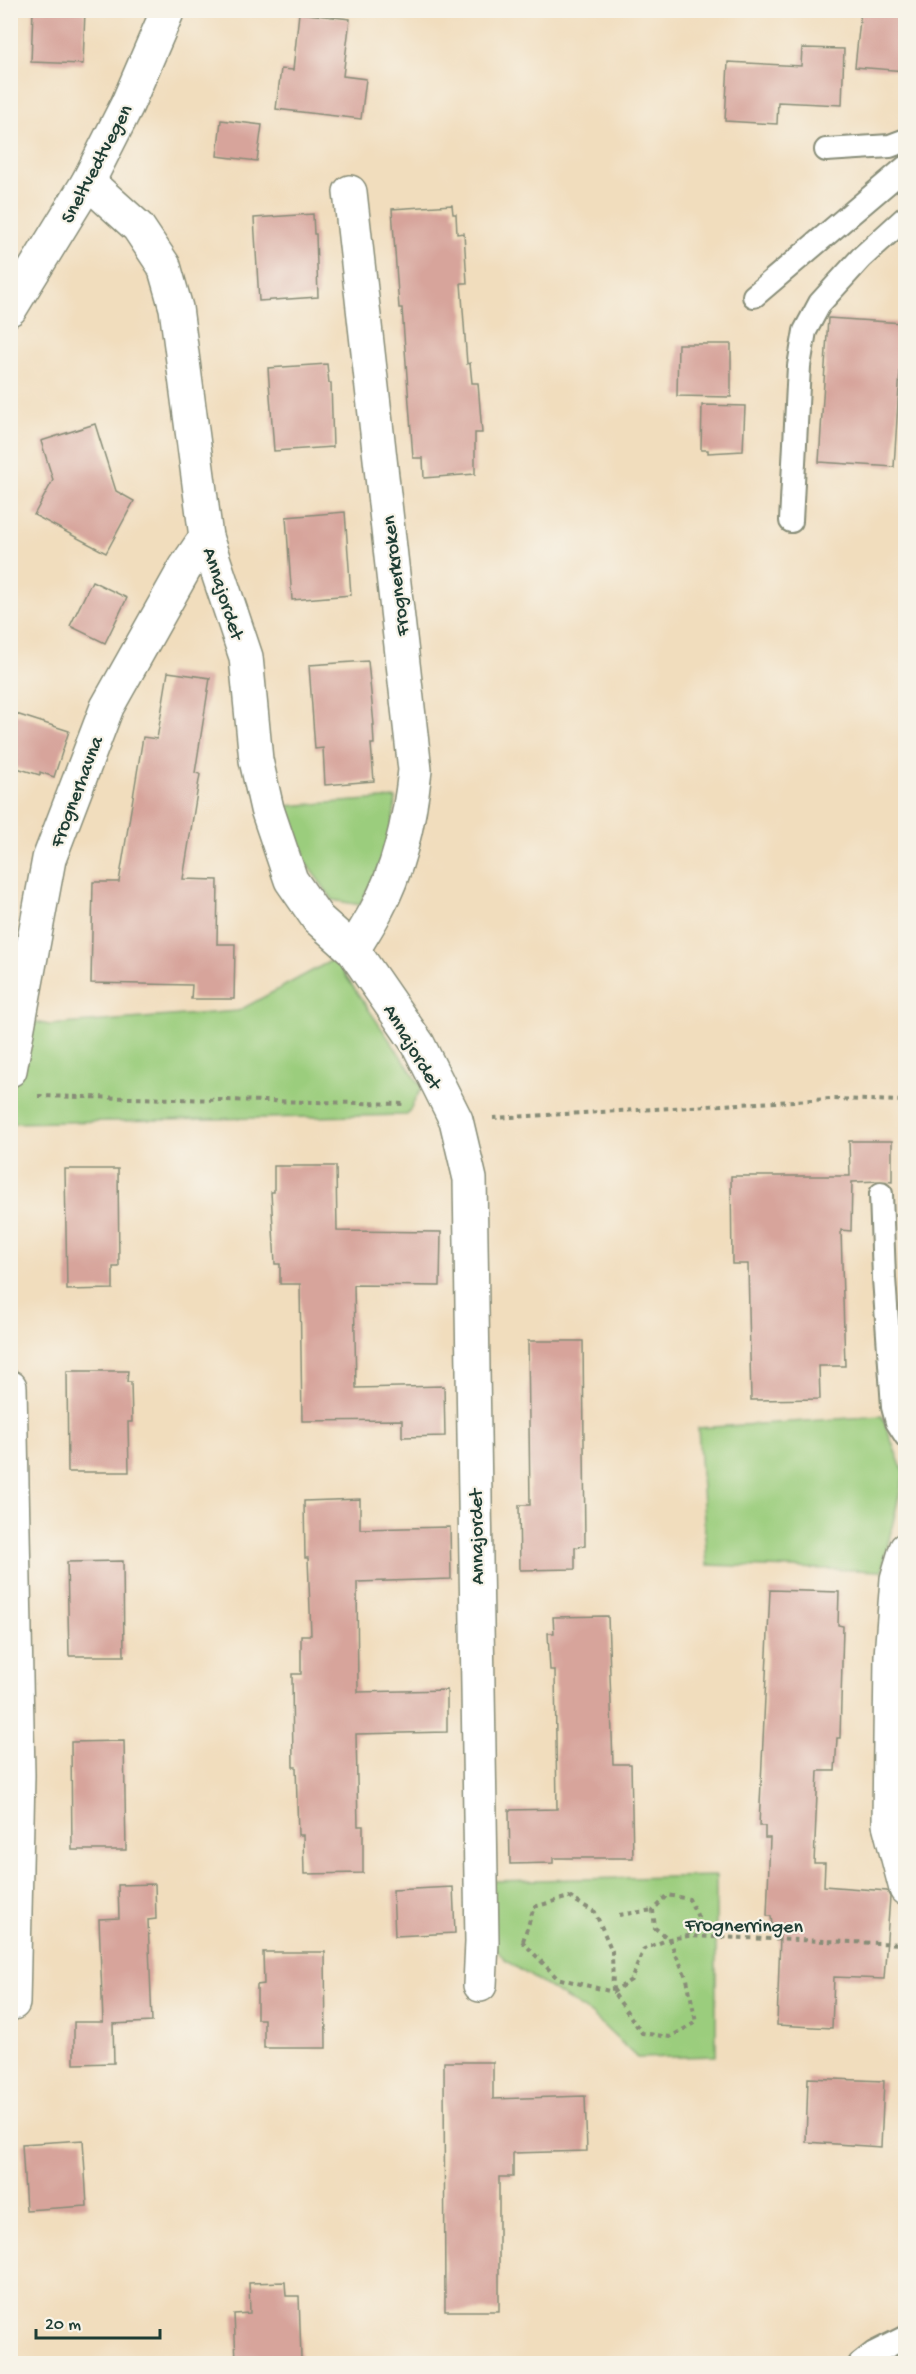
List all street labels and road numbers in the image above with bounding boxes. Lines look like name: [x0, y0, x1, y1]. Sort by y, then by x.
street label: Sneltvedtvegen: [57, 101, 139, 228]
street label: Frognerkroken: [379, 514, 416, 638]
street label: Annajordet: [196, 545, 248, 645]
street label: Frognerhavna: [46, 733, 110, 852]
street label: Annajordet: [377, 1001, 446, 1096]
street label: Annajordet: [466, 1487, 491, 1585]
street label: Frognerringen: [684, 1915, 804, 1940]

